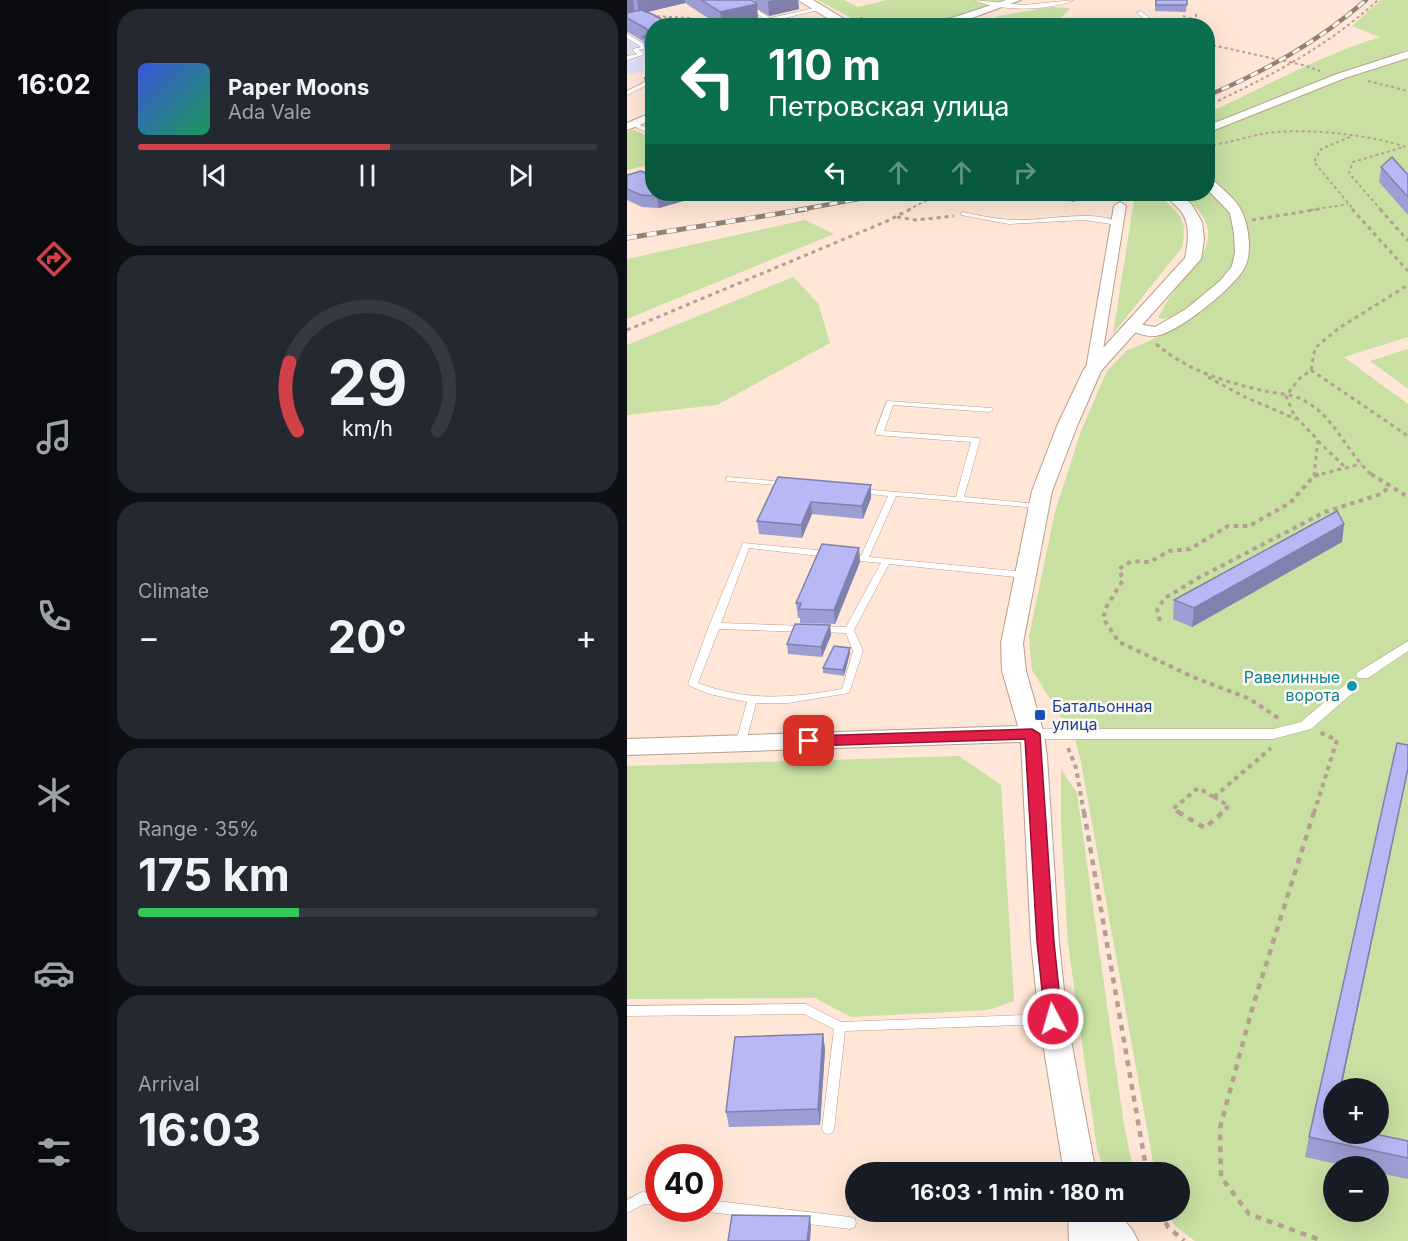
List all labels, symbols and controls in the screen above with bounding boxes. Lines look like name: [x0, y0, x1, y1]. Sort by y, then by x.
text: 110 m: [768, 39, 881, 90]
icon: left: [669, 42, 747, 120]
text: 16:02: [17, 68, 91, 101]
text: Paper Moons: [228, 74, 369, 100]
text: Петровская улица: [768, 90, 1009, 123]
text: Ada Vale: [228, 100, 311, 124]
icon: left: [819, 156, 852, 189]
icon: ahead: [882, 156, 915, 189]
icon: ahead: [945, 156, 978, 189]
icon: right: [1008, 156, 1041, 189]
icon: previous: [198, 159, 231, 192]
icon: pause: [351, 159, 384, 192]
icon: next: [504, 159, 537, 192]
icon: directions: [33, 238, 75, 280]
text: 29: [328, 345, 407, 420]
icon: music: [33, 416, 75, 458]
text: km/h: [342, 416, 393, 442]
text: Climate: [138, 579, 209, 603]
icon: phone: [33, 595, 75, 637]
text: 20°: [328, 609, 407, 664]
text: −: [138, 617, 160, 657]
text: +: [575, 617, 597, 657]
place label: Равелинные ворота: [1244, 667, 1340, 705]
marker: Равелинные ворота: [1345, 679, 1359, 693]
place label: Батальонная улица: [1052, 696, 1152, 734]
marker: Батальонная улица: [1033, 708, 1047, 722]
pin: [783, 715, 834, 766]
icon: arrive: [792, 724, 825, 757]
icon: climate: [33, 774, 75, 816]
text: Range · 35%: [138, 817, 259, 841]
text: 175 km: [138, 847, 290, 902]
icon: car: [33, 952, 75, 994]
position arrow: [1021, 987, 1085, 1051]
text: Arrival: [138, 1072, 200, 1096]
map controls: [1323, 1078, 1389, 1222]
button: +: [1323, 1078, 1389, 1144]
text: 16:03: [138, 1102, 261, 1157]
icon: filters: [33, 1131, 75, 1173]
speed limit sign: 40: [645, 1144, 723, 1222]
button: −: [1323, 1156, 1389, 1222]
text: 16:03 · 1 min · 180 m: [910, 1179, 1125, 1205]

